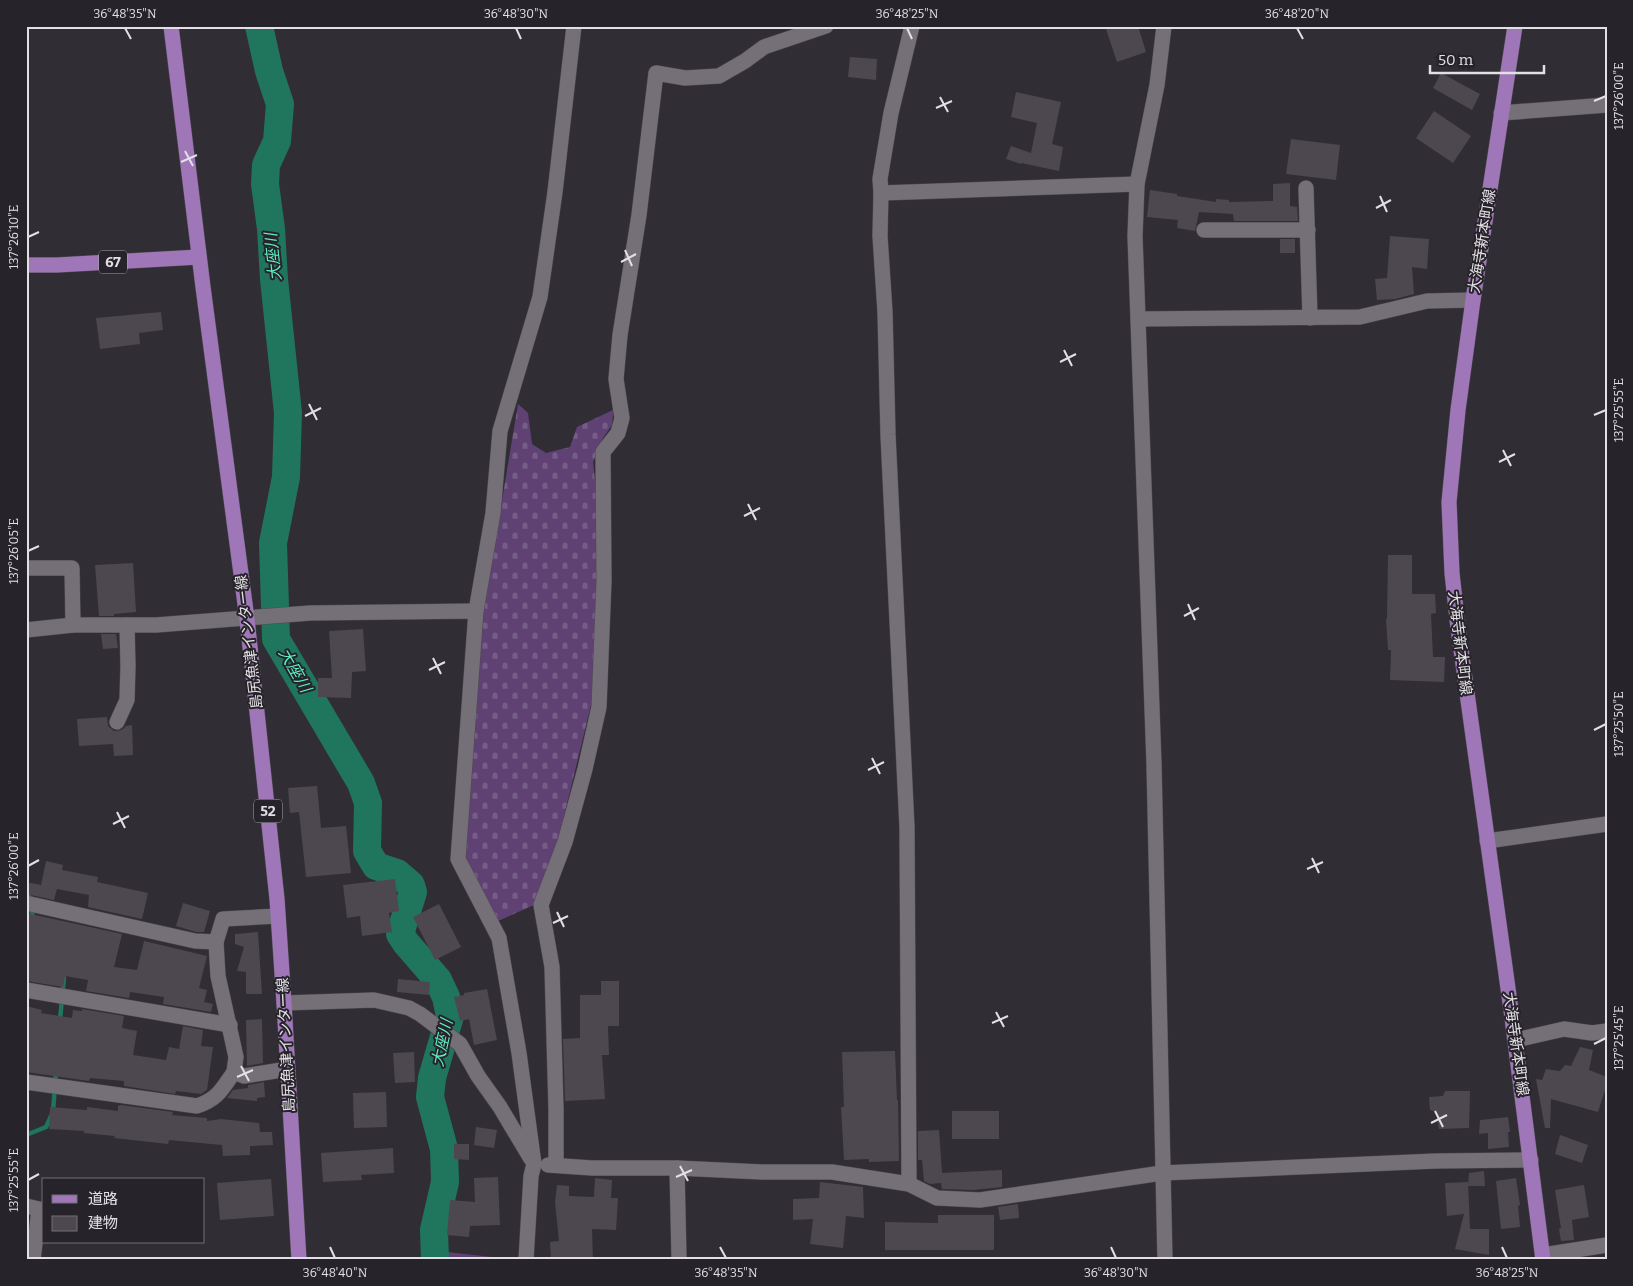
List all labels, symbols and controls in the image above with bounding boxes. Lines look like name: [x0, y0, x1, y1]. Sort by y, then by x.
text: 36°48'35"N: [94, 7, 157, 21]
text: 36°48'30"N: [484, 7, 549, 21]
text: 36°48'25"N: [876, 7, 939, 21]
text: 36°48'20"N: [1265, 7, 1329, 21]
scale bar: [1430, 42, 1544, 74]
text: 50 m: [1438, 51, 1474, 69]
text: 137°26'00"E: [1612, 62, 1626, 130]
street label: 大海寺新本町線: [1465, 188, 1499, 294]
text: 137°26'10"E: [7, 205, 21, 269]
water label: 大座川: [261, 230, 285, 282]
road number: 67: [99, 250, 127, 274]
text: 137°25'55"E: [1612, 378, 1626, 442]
text: 137°26'05"E: [7, 518, 21, 584]
street label: 島尻魚津インター線: [232, 574, 266, 710]
street label: 大海寺新本町線: [1445, 590, 1475, 696]
water label: 大座川: [275, 644, 316, 697]
text: 137°25'50"E: [1612, 691, 1626, 757]
road number: 52: [254, 799, 282, 822]
text: 137°26'00"E: [7, 832, 21, 900]
street label: 島尻魚津インター線: [273, 977, 299, 1113]
street label: 大海寺新本町線: [1500, 991, 1532, 1097]
text: 137°25'45"E: [1612, 1006, 1626, 1070]
water label: 大座川: [428, 1016, 457, 1068]
text: 137°25'55"E: [7, 1148, 21, 1212]
legend: [42, 1178, 205, 1244]
text: 道路: [88, 1190, 118, 1208]
text: 建物: [88, 1214, 118, 1232]
text: 36°48'40"N: [303, 1266, 368, 1280]
text: 36°48'35"N: [695, 1266, 758, 1280]
text: 36°48'30"N: [1084, 1266, 1149, 1280]
text: 36°48'25"N: [1476, 1266, 1539, 1280]

